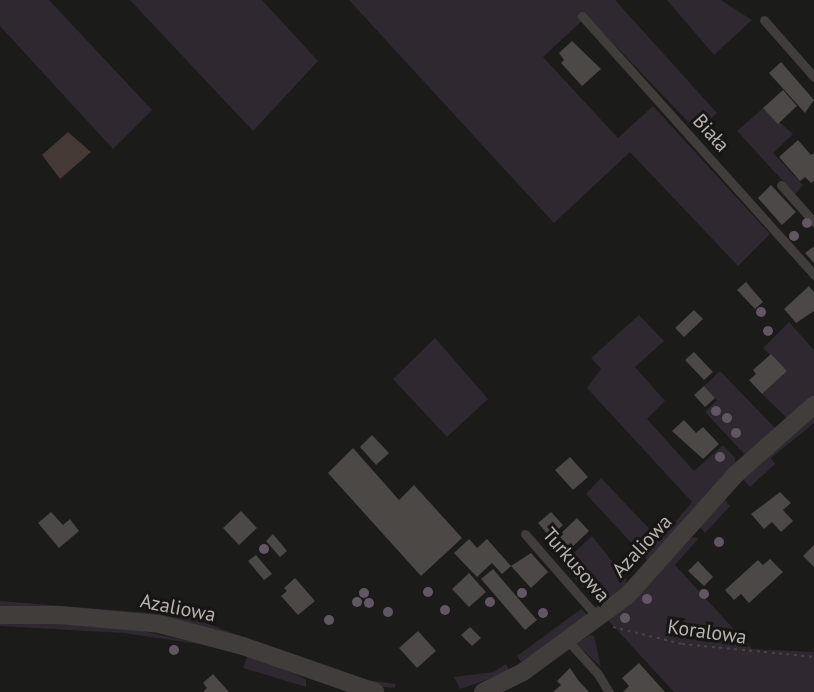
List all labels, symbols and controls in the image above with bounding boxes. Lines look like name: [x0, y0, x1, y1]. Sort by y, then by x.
street label: Biała: [688, 109, 734, 157]
street label: Azaliowa: [607, 510, 677, 582]
street label: Turkusowa: [537, 523, 615, 607]
street label: Azaliowa: [138, 589, 218, 627]
street label: Koralowa: [666, 615, 748, 649]

